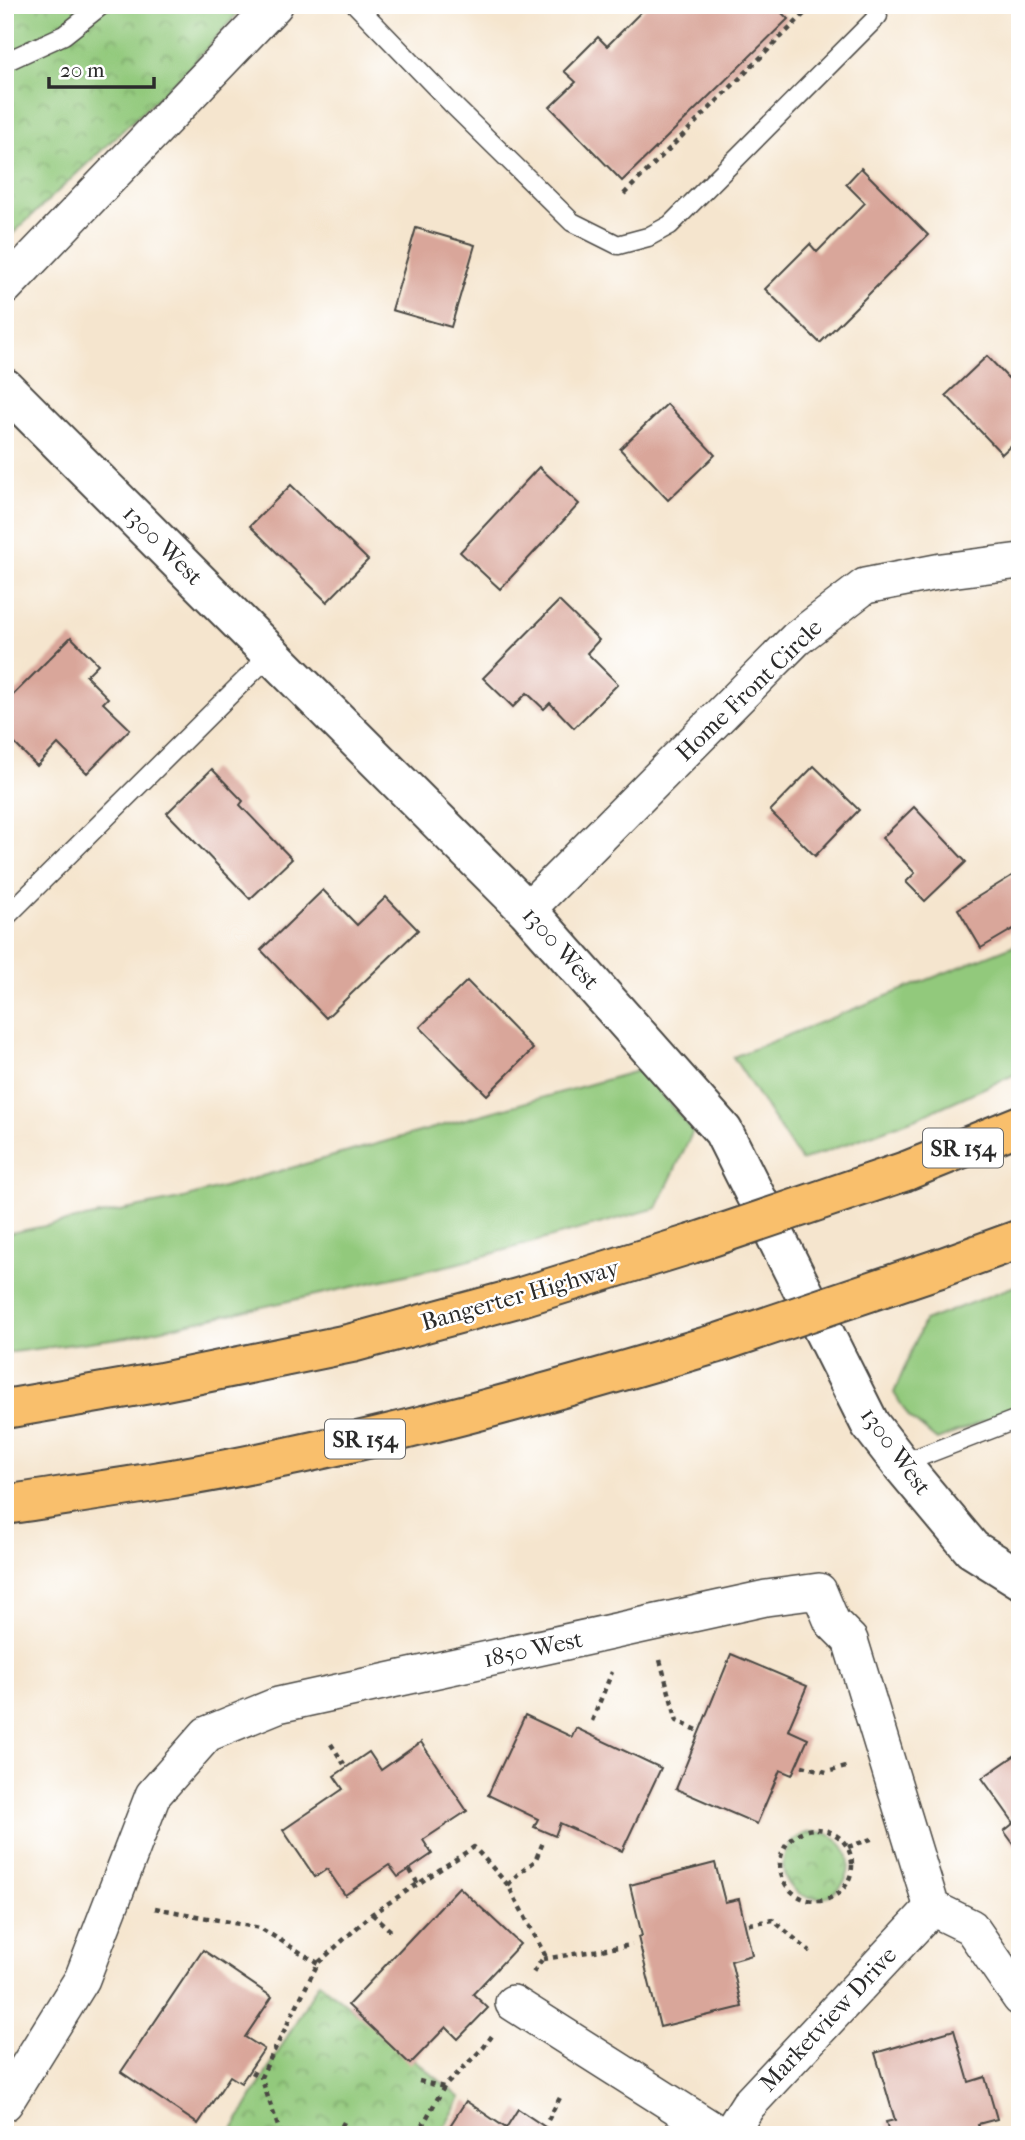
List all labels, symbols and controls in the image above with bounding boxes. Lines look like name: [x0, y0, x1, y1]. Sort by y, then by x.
scale bar: [49, 46, 154, 90]
text: 20 m: [60, 58, 105, 82]
street label: 1300 West: [117, 499, 209, 591]
street label: Home Front Circle: [670, 613, 828, 767]
street label: 1300 West: [517, 901, 606, 995]
road number: SR 154: [923, 1128, 1003, 1168]
street label: Bangerter Highway: [418, 1253, 623, 1337]
street label: 1300 West: [855, 1402, 937, 1501]
road number: SR 154: [325, 1420, 405, 1458]
street label: 1850 West: [481, 1625, 586, 1673]
street label: Marketview Drive: [754, 1941, 902, 2097]

